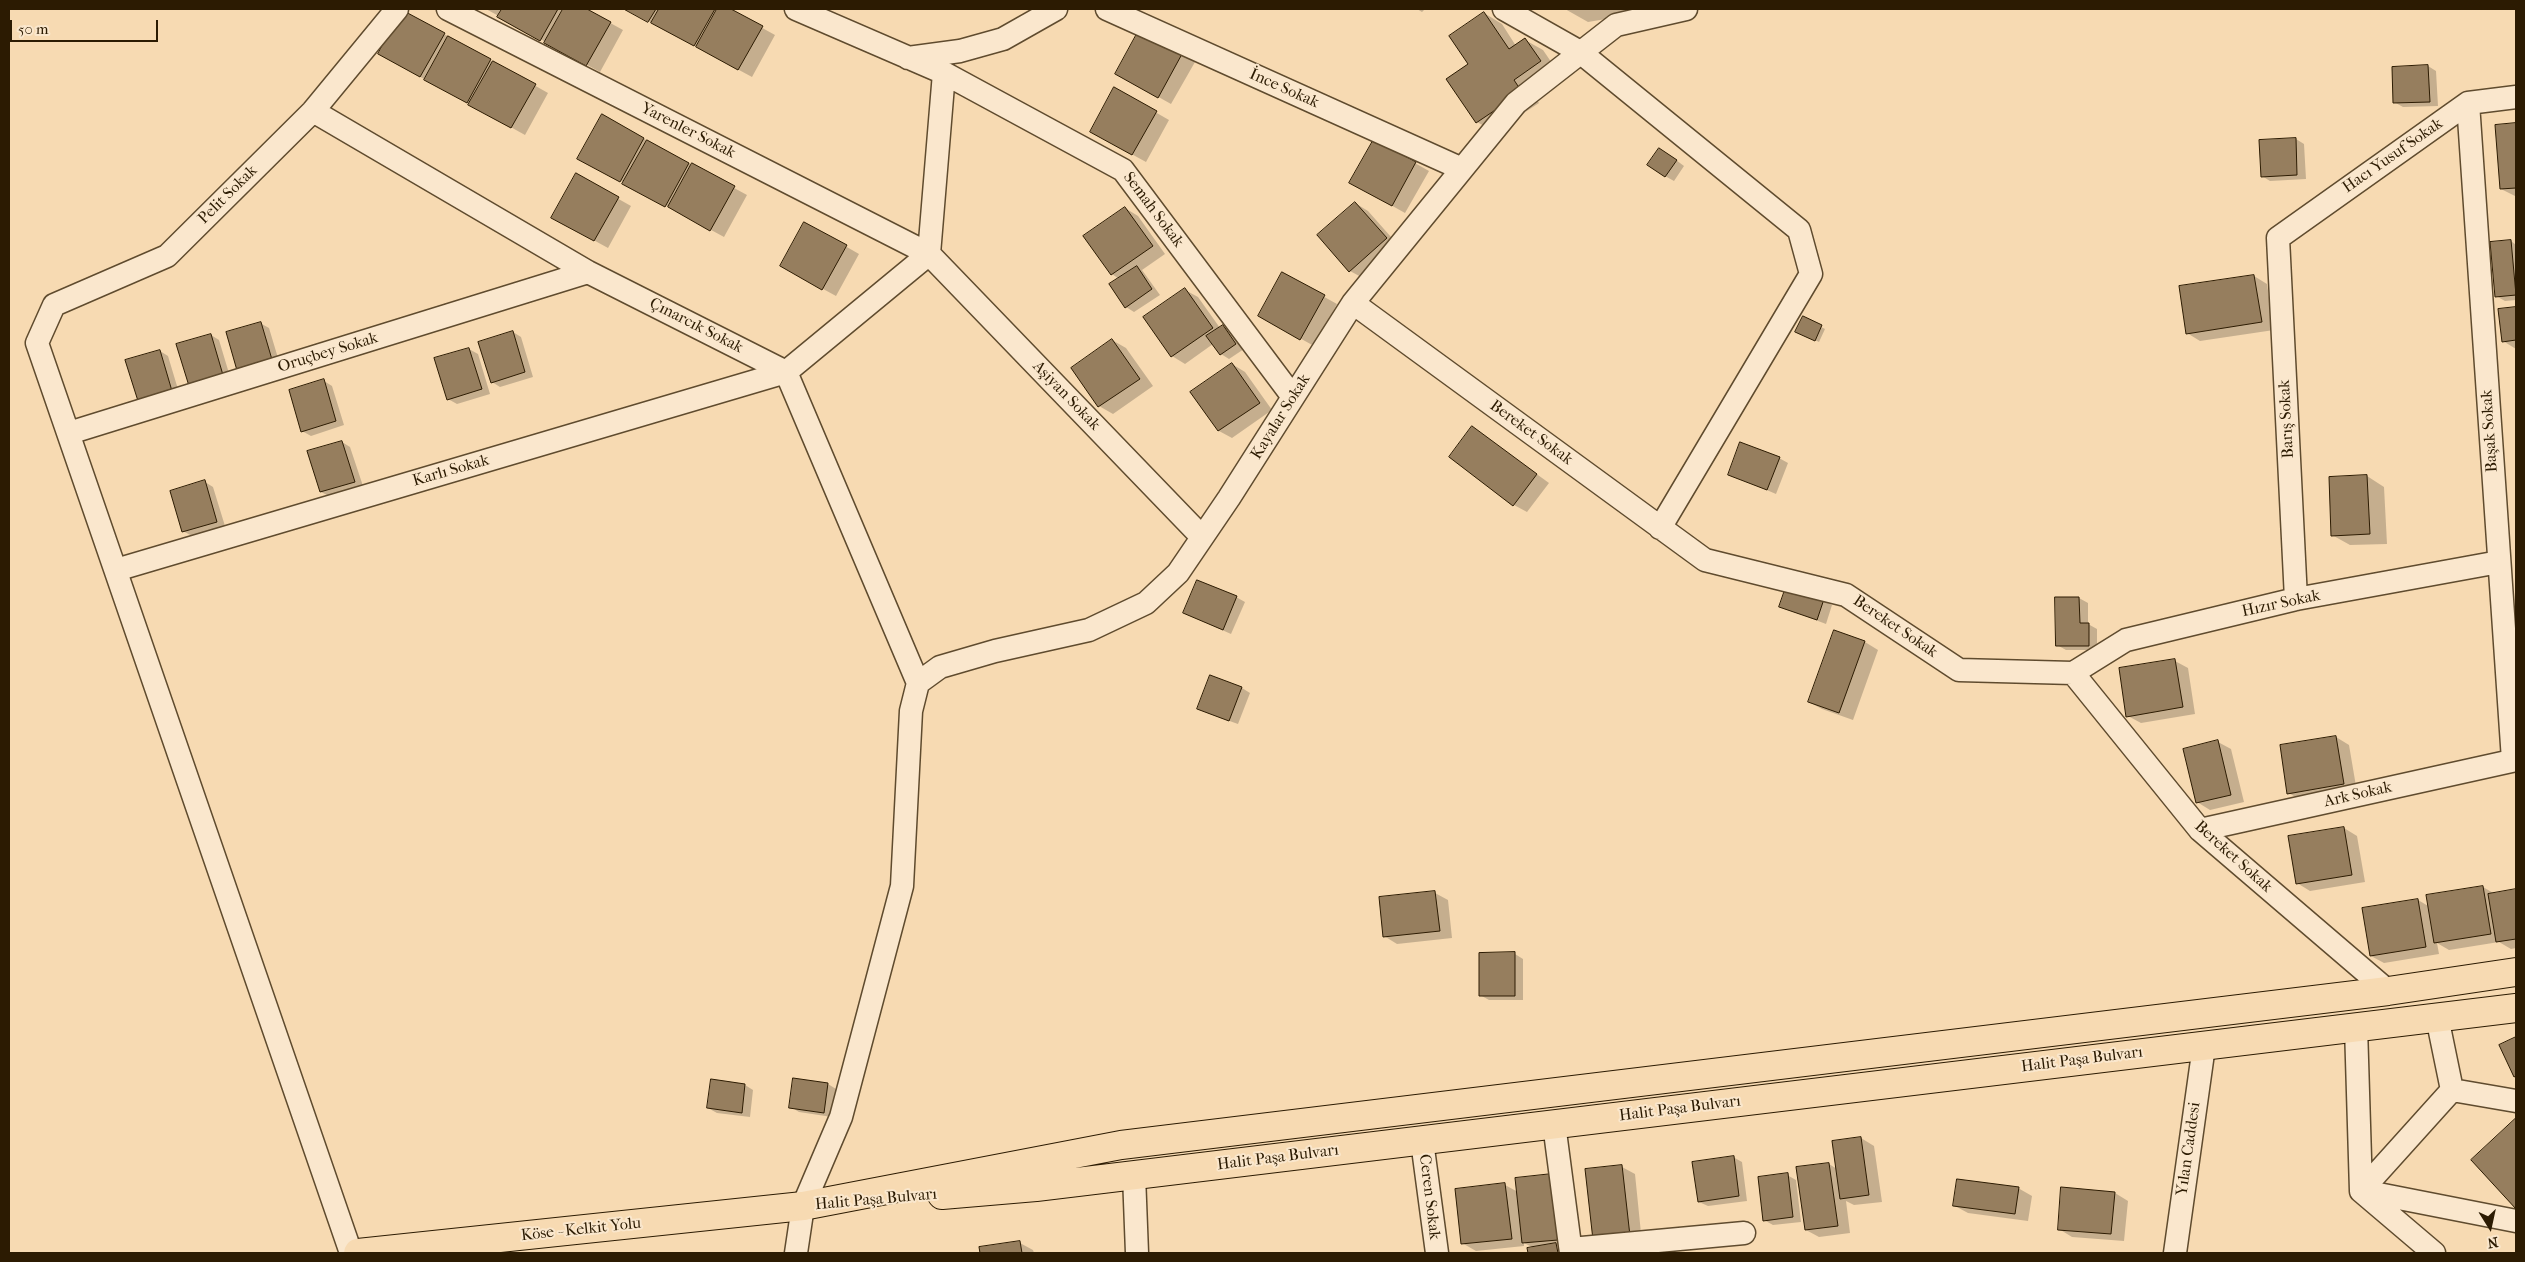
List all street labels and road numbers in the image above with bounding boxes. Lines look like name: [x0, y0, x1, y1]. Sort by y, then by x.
street label: İnce Sokak: [1246, 65, 1322, 113]
street label: Yarenler Sokak: [638, 99, 738, 163]
street label: Hacı Yusuf Sokak: [2339, 114, 2447, 198]
street label: Pelit Sokak: [195, 162, 261, 228]
street label: Semah Sokak: [1118, 169, 1188, 251]
street label: Çınarcık Sokak: [646, 294, 746, 358]
street label: Oruçbey Sokak: [276, 329, 380, 377]
street label: Aşiyan Sokak: [1028, 357, 1104, 435]
street label: Kayalar Sokak: [1247, 371, 1315, 463]
street label: Barış Sokak: [2275, 379, 2299, 459]
street label: Başak Sokak: [2478, 389, 2502, 473]
street label: Bereket Sokak: [1486, 396, 1576, 470]
street label: Karlı Sokak: [411, 451, 491, 491]
street label: Hızır Sokak: [2240, 586, 2322, 622]
street label: Bereket Sokak: [1849, 592, 1941, 662]
street label: Ark Sokak: [2322, 778, 2394, 812]
street label: Bereket Sokak: [2190, 817, 2276, 897]
street label: Halit Paşa Bulvarı: [2020, 1043, 2144, 1077]
street label: Halit Paşa Bulvarı: [1618, 1092, 1742, 1126]
street label: Yılan Caddesi: [2173, 1101, 2205, 1197]
street label: Halit Paşa Bulvarı: [1216, 1141, 1340, 1175]
street label: Ceren Sokak: [1414, 1153, 1444, 1241]
street label: Halit Paşa Bulvarı: [814, 1185, 938, 1215]
street label: Köse - Kelkit Yolu: [520, 1214, 642, 1246]

